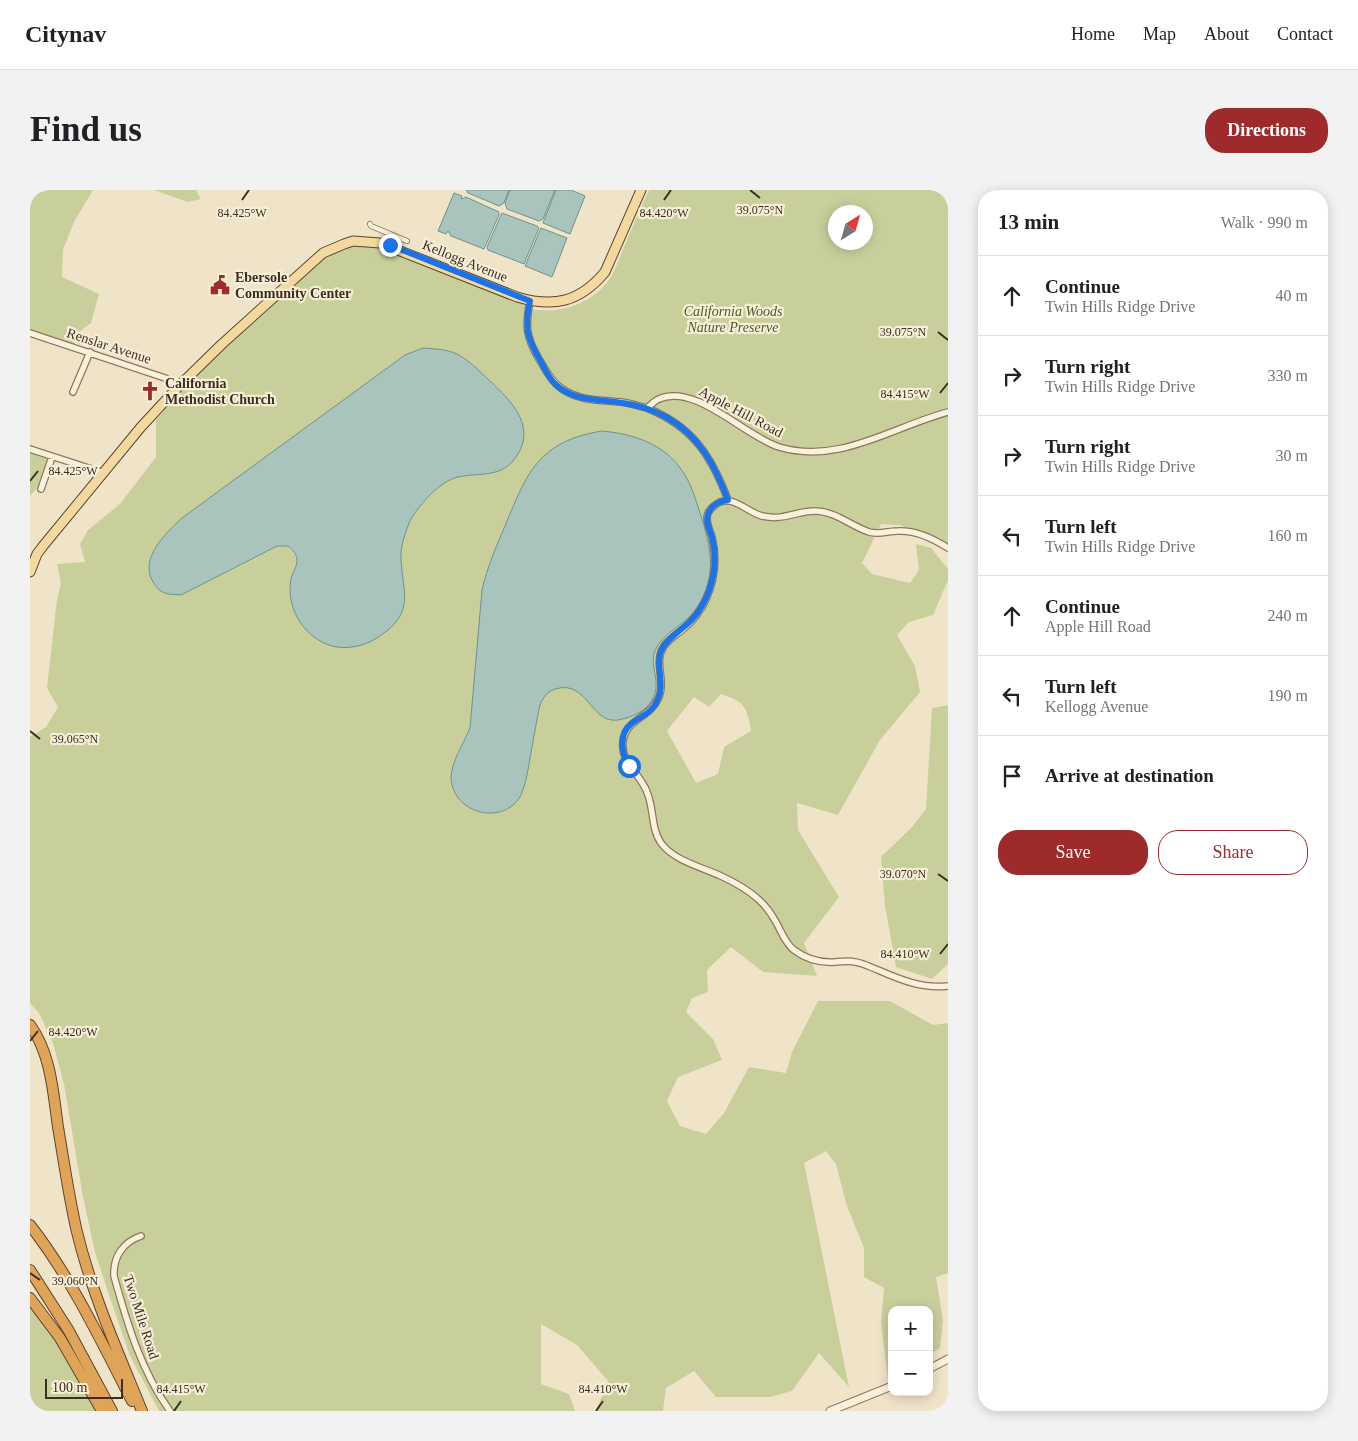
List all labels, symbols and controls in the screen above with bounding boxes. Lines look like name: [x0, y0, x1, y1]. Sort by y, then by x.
text: Citynav: [25, 21, 106, 47]
text: Home: [1071, 24, 1115, 44]
text: Map: [1143, 24, 1176, 44]
text: About: [1204, 24, 1249, 44]
text: Contact: [1277, 24, 1333, 44]
button: Directions: [1205, 108, 1328, 153]
text: Find us: [30, 110, 142, 149]
text: 39.075°N: [737, 203, 784, 217]
north arrow: [828, 205, 873, 250]
text: 84.425°W: [217, 206, 267, 220]
text: 84.420°W: [639, 206, 689, 220]
text: 13 min: [998, 210, 1059, 234]
text: Walk · 990 m: [1221, 214, 1308, 231]
route end: [379, 234, 402, 257]
street label: Kellogg Avenue: [420, 237, 510, 285]
place label: Ebersole Community Center: [235, 270, 351, 301]
public building icon: Ebersole Community Center: [209, 274, 231, 296]
text: Continue: [1045, 276, 1120, 297]
icon: ahead: [998, 282, 1026, 310]
text: 40 m: [1276, 287, 1308, 304]
text: Twin Hills Ridge Drive: [1045, 298, 1195, 315]
park label: California Woods Nature Preserve: [684, 304, 783, 335]
street label: Renslar Avenue: [65, 325, 153, 367]
text: 39.075°N: [880, 325, 927, 339]
text: Turn right: [1045, 356, 1130, 377]
icon: right: [998, 362, 1026, 390]
text: 330 m: [1268, 367, 1308, 384]
place label: California Methodist Church: [165, 376, 275, 407]
text: Twin Hills Ridge Drive: [1045, 378, 1195, 395]
church icon: California Methodist Church: [139, 380, 161, 402]
street label: Apple Hill Road: [697, 384, 785, 440]
text: 84.415°W: [880, 387, 930, 401]
text: Turn right: [1045, 436, 1130, 457]
icon: right: [998, 442, 1026, 470]
text: 30 m: [1276, 447, 1308, 464]
text: Twin Hills Ridge Drive: [1045, 458, 1195, 475]
text: 84.425°W: [48, 464, 98, 478]
text: Turn left: [1045, 516, 1117, 537]
icon: left: [998, 522, 1026, 550]
text: 160 m: [1268, 527, 1308, 544]
text: Twin Hills Ridge Drive: [1045, 538, 1195, 555]
text: Continue: [1045, 596, 1120, 617]
icon: ahead: [998, 602, 1026, 630]
text: 240 m: [1268, 607, 1308, 624]
text: Apple Hill Road: [1045, 618, 1151, 635]
text: Turn left: [1045, 676, 1117, 697]
icon: left: [998, 682, 1026, 710]
text: 190 m: [1268, 687, 1308, 704]
text: Kellogg Avenue: [1045, 698, 1148, 715]
text: 39.065°N: [52, 732, 99, 746]
route start: [618, 755, 641, 778]
icon: arrive: [998, 762, 1026, 790]
text: Arrive at destination: [1045, 765, 1214, 786]
button: Save: [998, 830, 1148, 875]
button: Share: [1158, 830, 1308, 875]
text: 39.070°N: [880, 867, 927, 881]
text: 84.410°W: [880, 947, 930, 961]
text: 84.420°W: [48, 1025, 98, 1039]
street label: Two Mile Road: [120, 1273, 162, 1361]
text: 39.060°N: [52, 1274, 99, 1288]
map controls: [888, 1306, 933, 1396]
button: +: [888, 1306, 933, 1351]
button: −: [888, 1351, 933, 1396]
scale bar: [45, 1376, 122, 1399]
text: 100 m: [52, 1380, 87, 1395]
text: 84.415°W: [156, 1382, 206, 1396]
text: 84.410°W: [578, 1382, 628, 1396]

